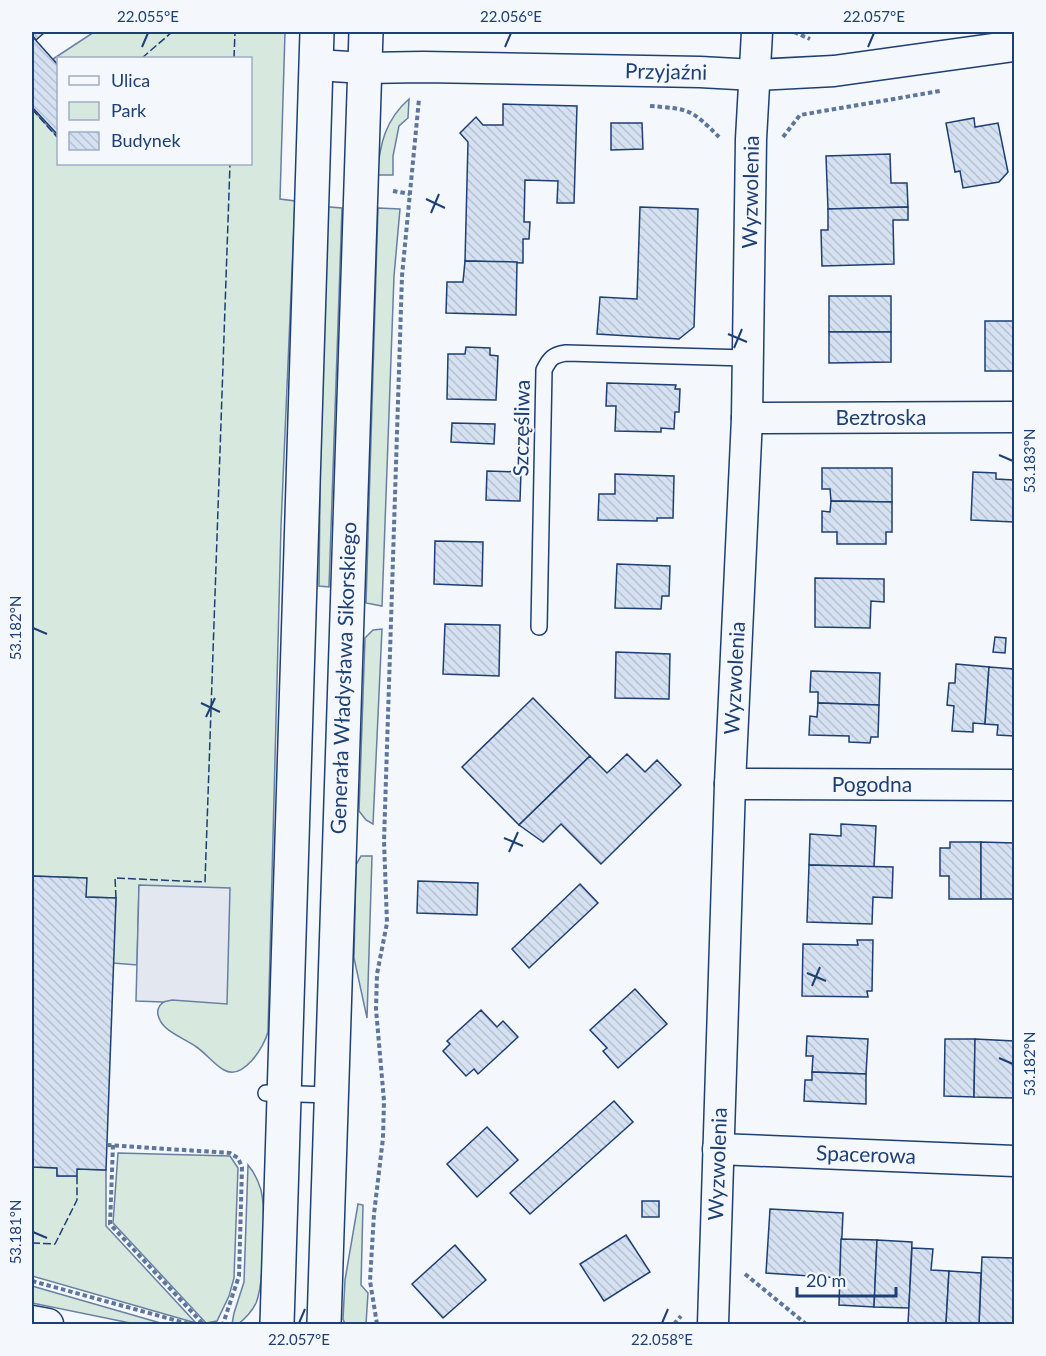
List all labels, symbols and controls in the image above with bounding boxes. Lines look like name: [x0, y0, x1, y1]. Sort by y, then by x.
text: 22.055°E: [117, 7, 179, 25]
text: 22.056°E: [480, 7, 542, 25]
text: 22.057°E: [843, 7, 905, 25]
legend: [57, 57, 252, 165]
street label: Przyjaźni: [625, 57, 707, 84]
text: Ulica: [111, 69, 150, 91]
text: Park: [111, 99, 147, 121]
text: Budynek: [111, 129, 181, 151]
street label: Wyzwolenia: [736, 135, 763, 249]
street label: Szczęśliwa: [507, 379, 534, 477]
street label: Beztroska: [836, 404, 926, 429]
text: 53.183°N: [1020, 429, 1038, 493]
street label: Generała Władysława Sikorskiego: [325, 521, 360, 835]
text: 53.182°N: [6, 596, 24, 660]
street label: Wyzwolenia: [718, 621, 749, 735]
street label: Pogodna: [832, 771, 912, 796]
text: 53.182°N: [1020, 1032, 1038, 1096]
street label: Wyzwolenia: [702, 1107, 731, 1221]
street label: Spacerowa: [816, 1139, 916, 1168]
text: 53.181°N: [6, 1200, 24, 1264]
scale bar: [797, 1260, 896, 1298]
text: 20 m: [806, 1269, 846, 1291]
text: 22.057°E: [268, 1330, 330, 1348]
text: 22.058°E: [631, 1330, 693, 1348]

